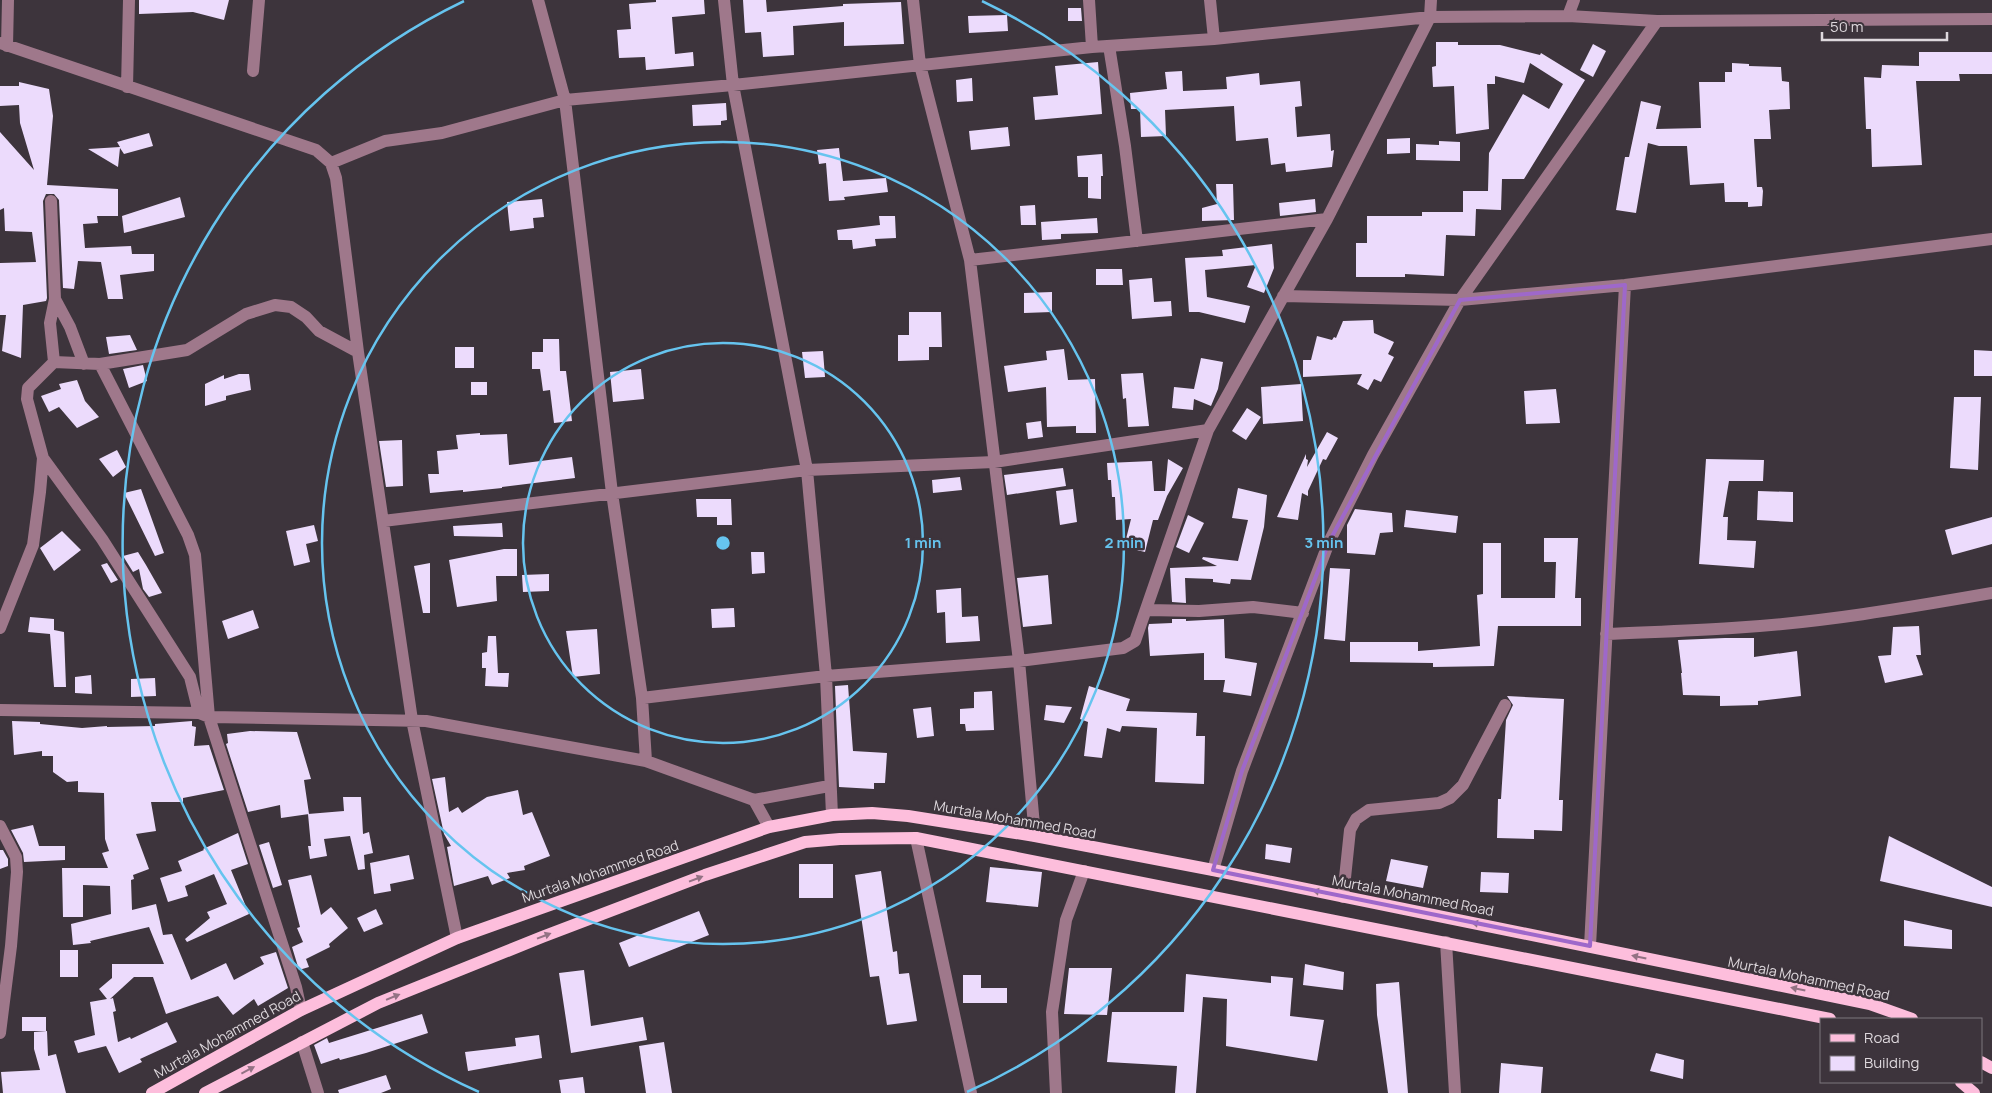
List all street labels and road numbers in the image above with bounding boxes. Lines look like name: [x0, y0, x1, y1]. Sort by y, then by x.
street label: Murtala Mohammed Road: [932, 795, 1098, 843]
street label: Murtala Mohammed Road: [519, 835, 681, 907]
street label: Murtala Mohammed Road: [1330, 870, 1496, 920]
street label: Murtala Mohammed Road: [1726, 952, 1892, 1004]
street label: Murtala Mohammed Road: [150, 986, 304, 1082]

